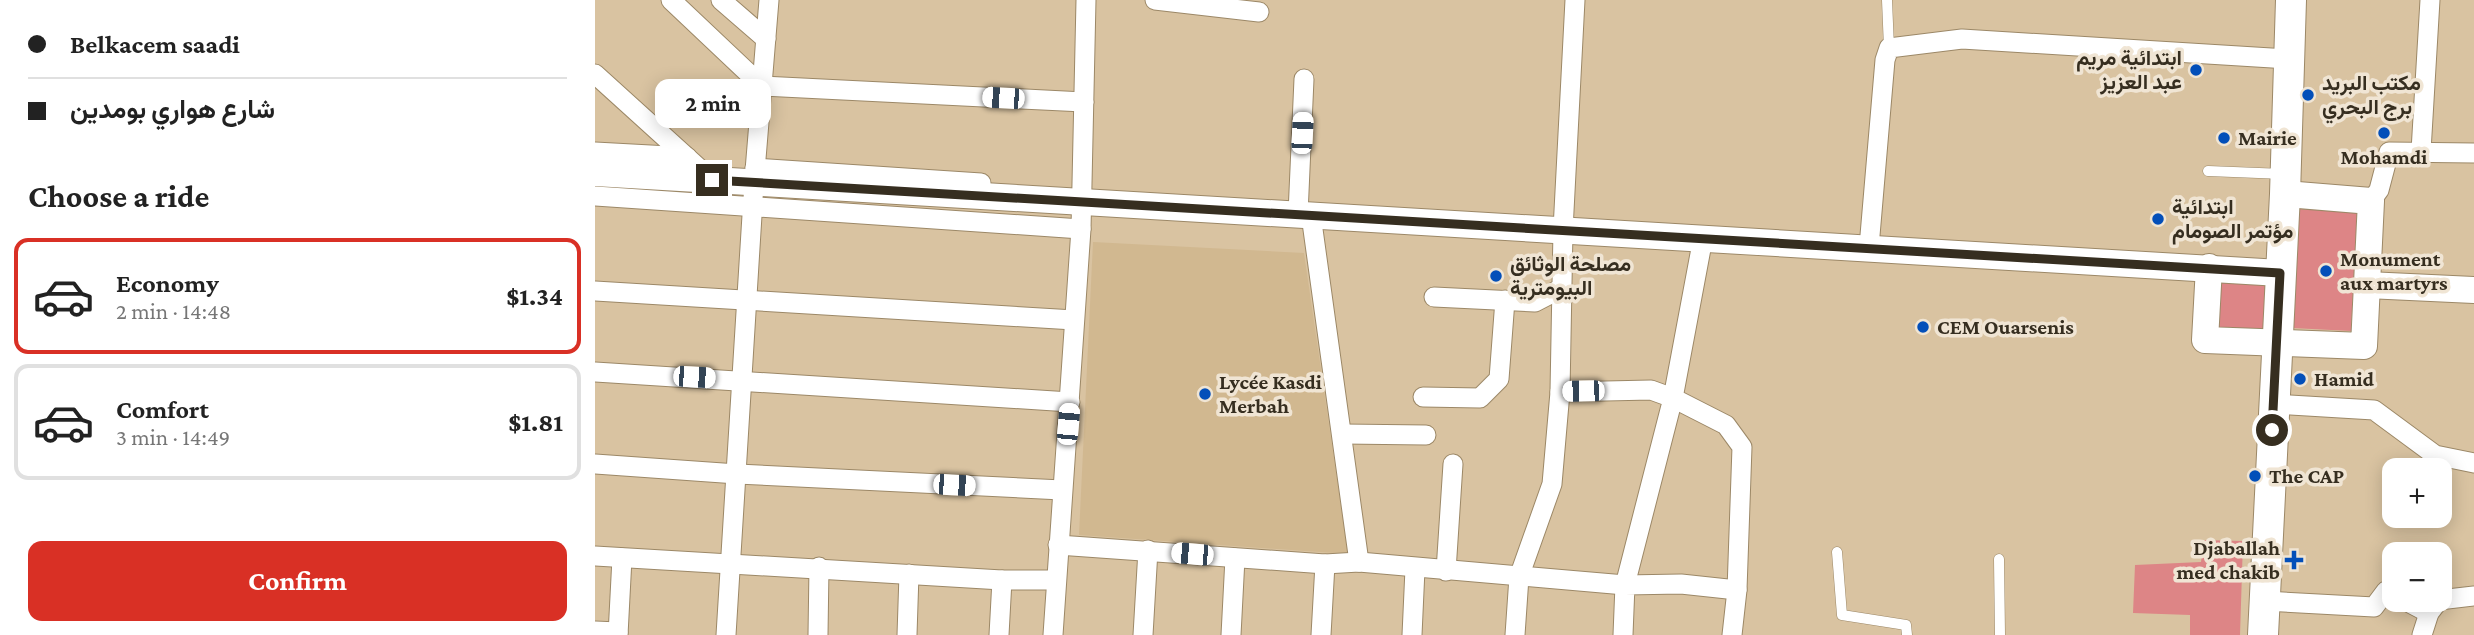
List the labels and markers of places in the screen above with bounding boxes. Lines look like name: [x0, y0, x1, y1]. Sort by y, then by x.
place label: ابتدائية مريم عبد العزيز: [2076, 46, 2182, 95]
marker: ابتدائية مريم عبد العزيز: [2188, 62, 2204, 78]
place label: مكتب البريد برج البحري: [2322, 71, 2421, 124]
marker: مكتب البريد برج البحري: [2300, 87, 2316, 103]
marker: Mohamdi: [2376, 125, 2392, 141]
place label: Mairie: [2238, 126, 2297, 150]
marker: Mairie: [2216, 130, 2232, 146]
place label: Mohamdi: [2341, 145, 2427, 169]
place label: ابتدائية مؤتمر الصومام: [2172, 195, 2293, 245]
marker: ابتدائية مؤتمر الصومام: [2150, 211, 2166, 227]
place label: Monument aux martyrs: [2340, 247, 2448, 295]
place label: مصلحة الوثائق البيومترية: [1510, 252, 1631, 301]
marker: Monument aux martyrs: [2318, 263, 2334, 279]
marker: مصلحة الوثائق البيومترية: [1488, 268, 1504, 284]
place label: CEM Ouarsenis: [1937, 315, 2074, 339]
marker: CEM Ouarsenis: [1915, 319, 1931, 335]
place label: Hamid: [2314, 367, 2375, 391]
place label: Lycée Kasdi Merbah: [1219, 370, 1322, 418]
marker: Hamid: [2292, 371, 2308, 387]
marker: Lycée Kasdi Merbah: [1197, 386, 1213, 402]
place label: The CAP: [2269, 464, 2345, 488]
marker: The CAP: [2247, 468, 2263, 484]
place label: Djaballah med chakib: [2176, 536, 2280, 584]
marker: Djaballah med chakib: [2286, 552, 2302, 568]

